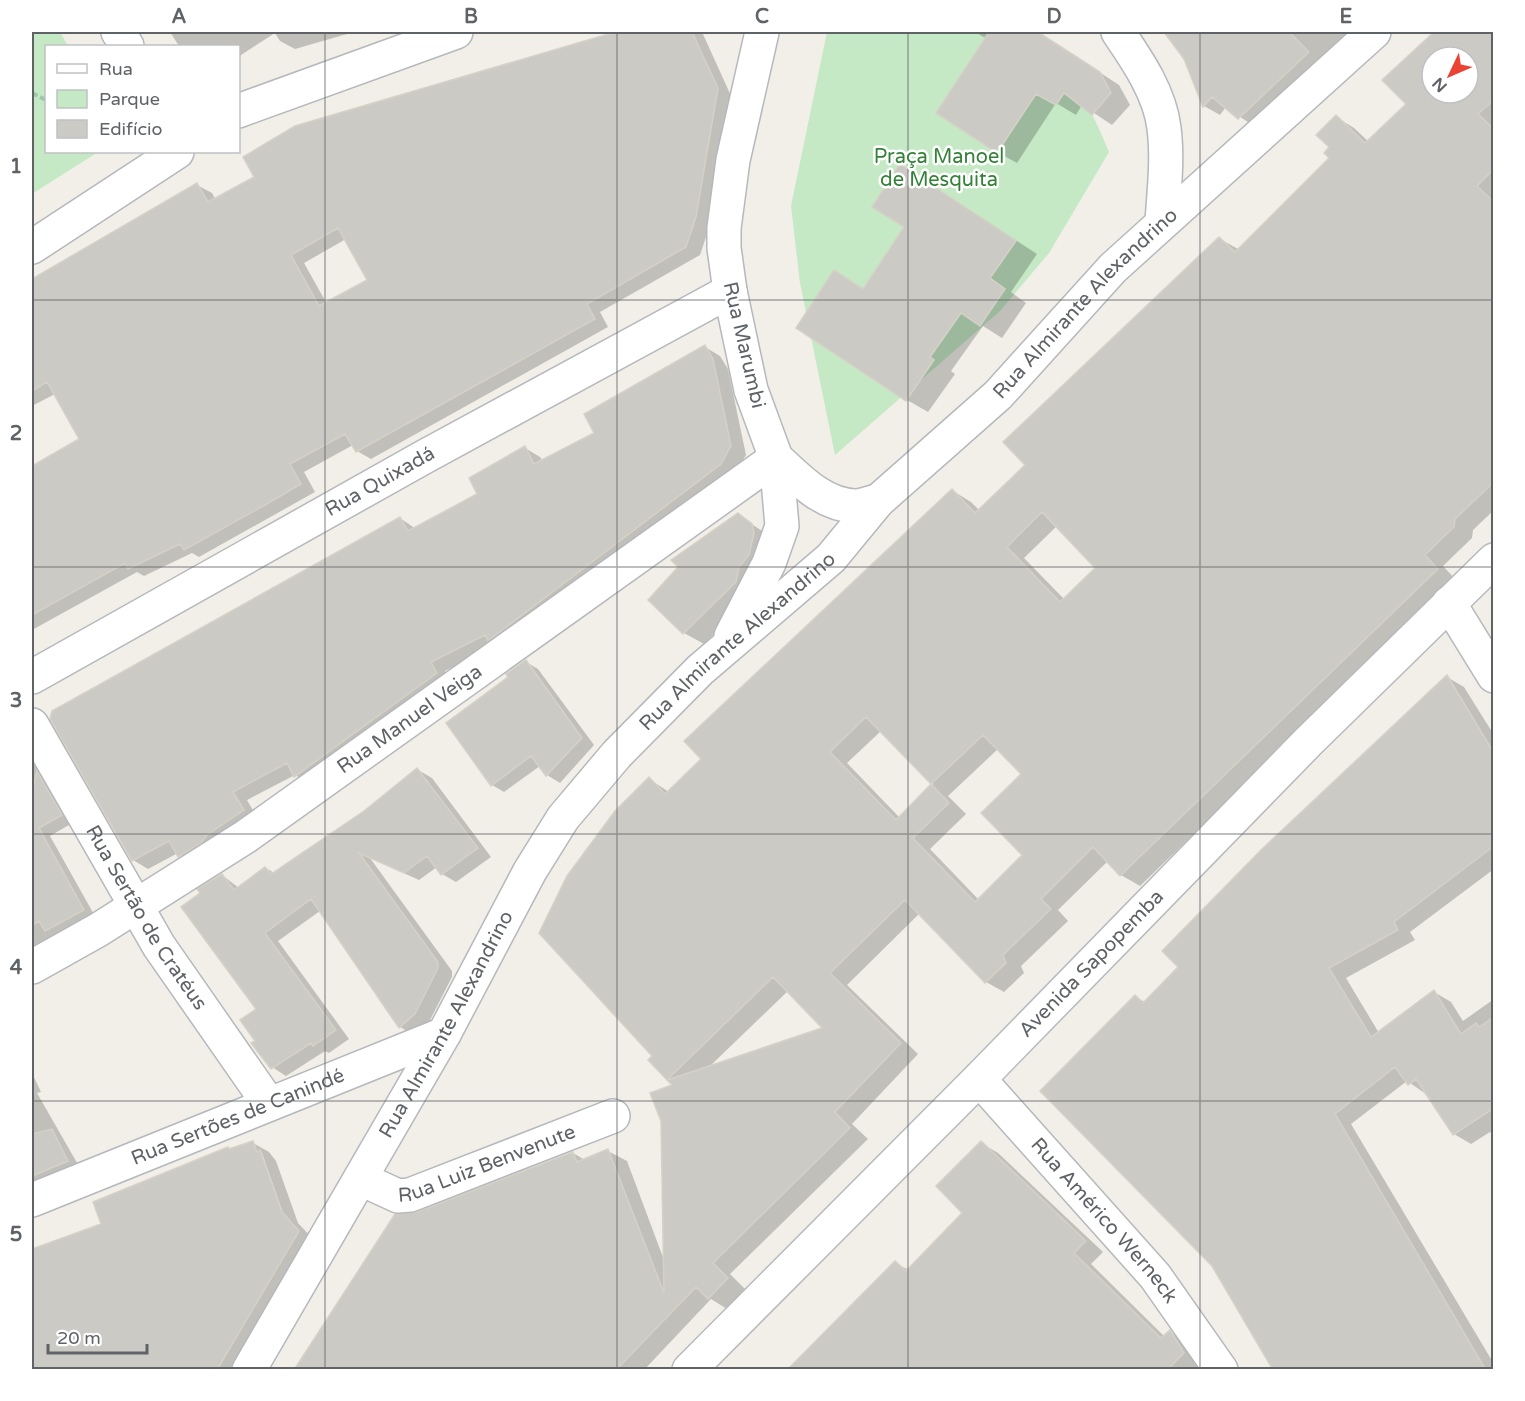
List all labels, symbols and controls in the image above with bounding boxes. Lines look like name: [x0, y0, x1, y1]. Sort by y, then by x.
text: A: [172, 5, 187, 29]
text: B: [464, 5, 478, 29]
text: C: [755, 5, 769, 29]
text: D: [1046, 5, 1062, 29]
text: E: [1340, 5, 1353, 29]
legend: [45, 45, 240, 153]
north arrow: [1420, 45, 1480, 105]
text: Rua: [99, 58, 133, 80]
text: N: [1428, 73, 1452, 96]
text: Parque: [99, 88, 160, 110]
text: Edifício: [99, 118, 163, 140]
park label: Praça Manoel de Mesquita: [874, 145, 1004, 192]
text: 1: [10, 155, 22, 179]
street label: Rua Almirante Alexandrino: [988, 203, 1183, 404]
street label: Rua Marumbi: [718, 279, 770, 411]
text: 2: [10, 422, 22, 446]
street label: Rua Quixadá: [321, 441, 439, 522]
street label: Rua Almirante Alexandrino: [635, 547, 841, 736]
street label: Rua Manuel Veiga: [333, 660, 487, 779]
text: 3: [10, 689, 22, 713]
street label: Rua Sertão de Cratéus: [80, 821, 212, 1015]
street label: Avenida Sapopemba: [1014, 885, 1169, 1042]
street label: Rua Almirante Alexandrino: [374, 907, 519, 1142]
text: 4: [10, 956, 23, 980]
street label: Rua Sertões de Canindé: [128, 1063, 348, 1171]
street label: Rua Luiz Benvenute: [397, 1120, 579, 1208]
street label: Rua Américo Werneck: [1026, 1133, 1182, 1308]
text: 5: [10, 1223, 22, 1247]
scale bar: [48, 1317, 147, 1355]
text: 20 m: [57, 1327, 101, 1349]

